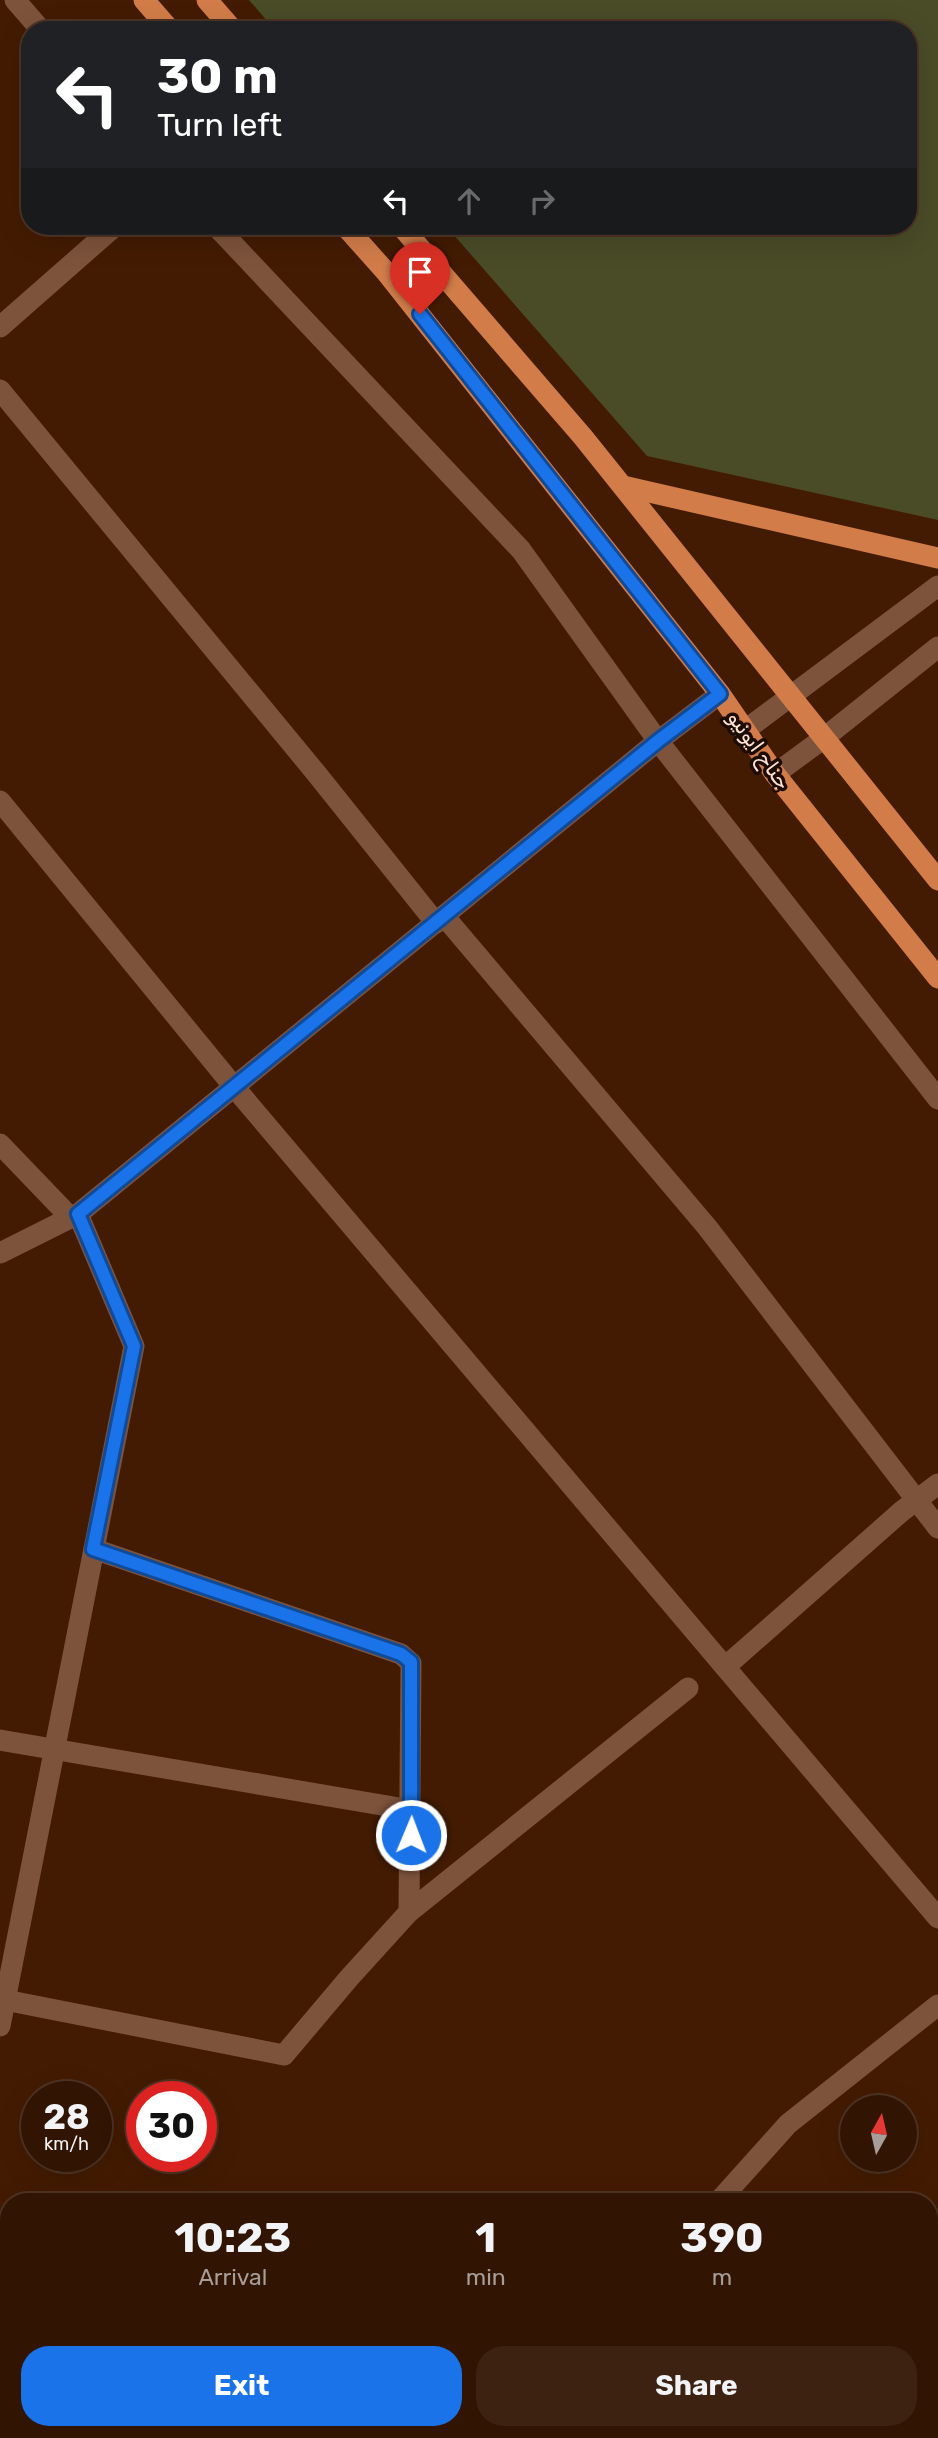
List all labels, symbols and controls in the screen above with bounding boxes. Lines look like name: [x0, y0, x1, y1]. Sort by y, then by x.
text: 30 m: [157, 47, 278, 105]
icon: left: [42, 49, 133, 140]
text: Turn left: [157, 106, 282, 144]
icon: left: [377, 182, 415, 220]
icon: ahead: [450, 182, 488, 220]
icon: right: [523, 182, 561, 220]
pin: [390, 242, 450, 314]
icon: arrive: [401, 253, 439, 291]
street label: جناح ایونیو: [721, 705, 796, 795]
position arrow: [374, 1798, 448, 1872]
speed limit sign: 30: [126, 2081, 217, 2172]
north arrow: [840, 2095, 917, 2172]
map controls: [840, 2095, 917, 2172]
text: 28: [43, 2096, 90, 2138]
text: km/h: [44, 2133, 89, 2155]
text: 10:23: [175, 2213, 291, 2263]
text: 1: [475, 2213, 496, 2263]
text: 390: [680, 2213, 763, 2263]
text: Arrival: [198, 2263, 267, 2291]
text: min: [466, 2263, 506, 2291]
text: m: [712, 2263, 732, 2291]
button: Exit: [21, 2346, 462, 2426]
button: Share: [476, 2346, 917, 2426]

